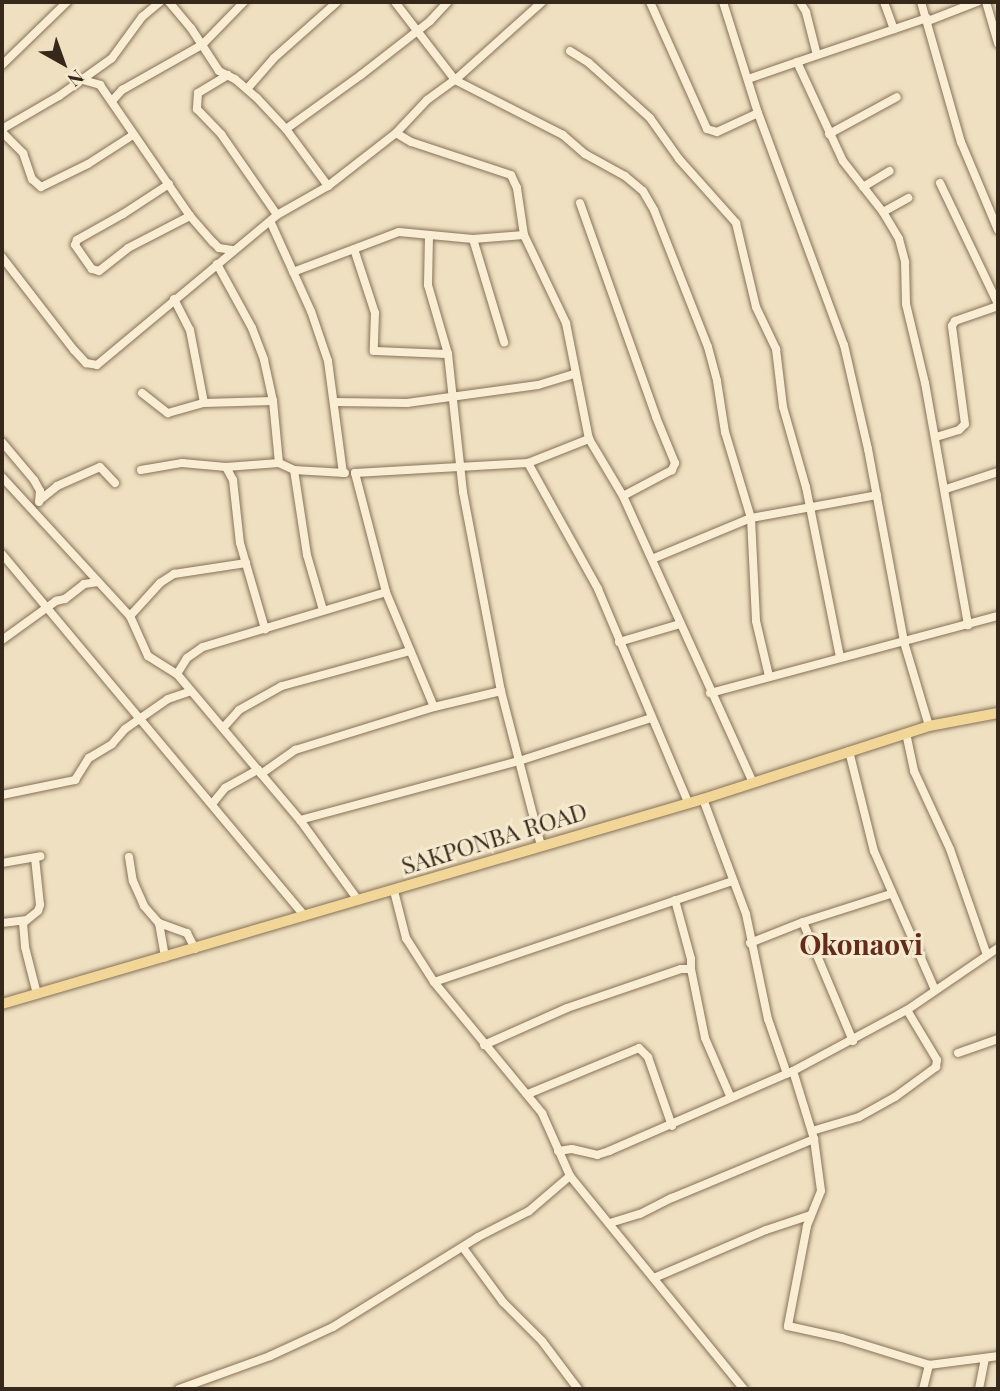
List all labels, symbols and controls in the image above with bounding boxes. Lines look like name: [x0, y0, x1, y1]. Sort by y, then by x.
north arrow: [28, 28, 98, 98]
text: N: [63, 65, 90, 93]
street label: SAKPONBA ROAD: [398, 796, 590, 880]
district label: Okonaovi: [799, 927, 923, 961]

